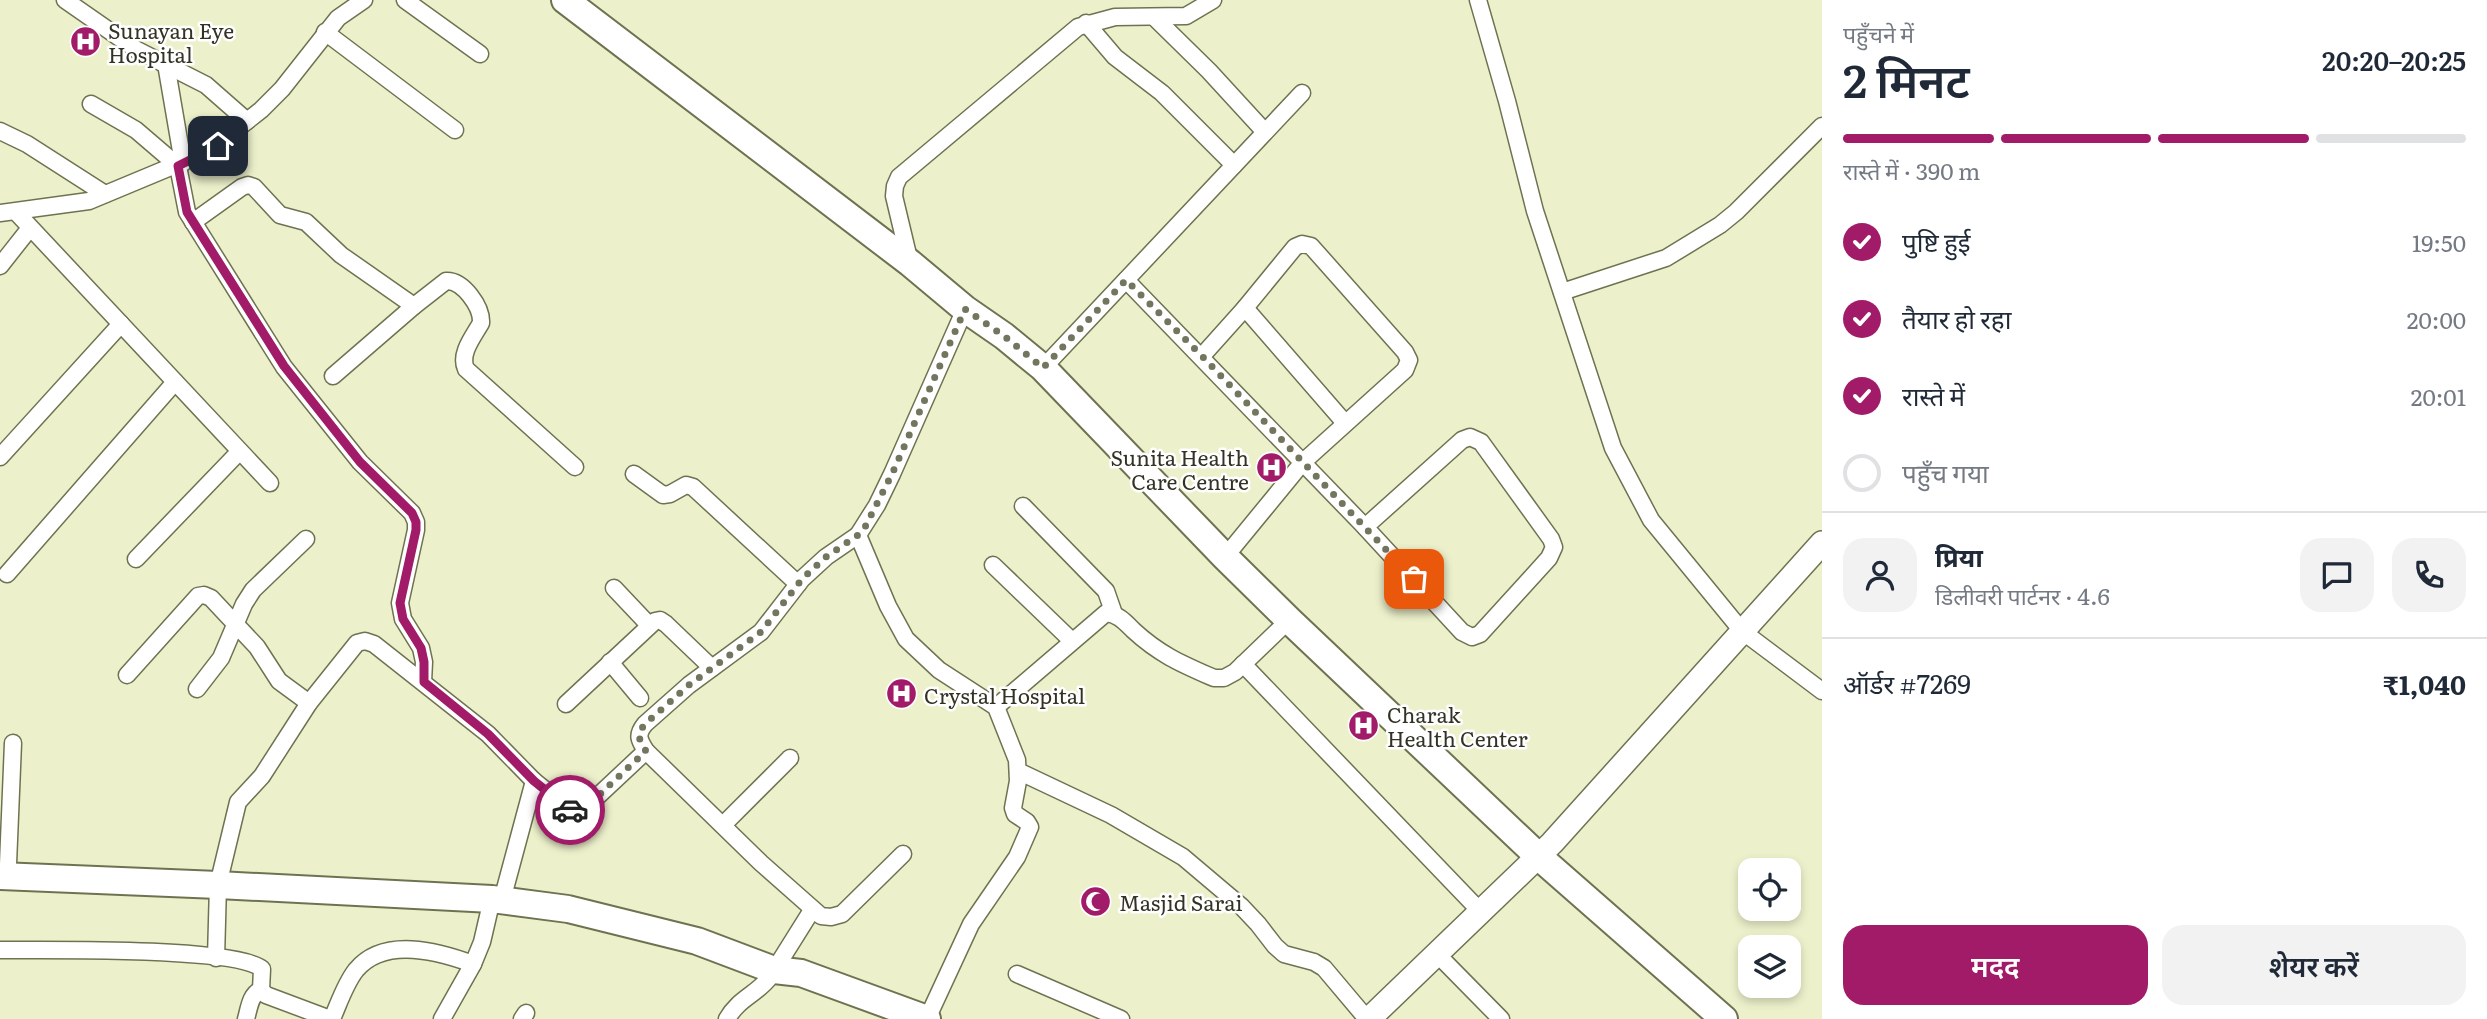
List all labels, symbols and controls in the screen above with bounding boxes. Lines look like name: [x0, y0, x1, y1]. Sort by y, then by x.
place label: Sunayan Eye Hospital: [108, 14, 234, 69]
text: पहुँचने में: [1843, 16, 1914, 50]
hospital icon: Sunayan Eye Hospital: [68, 24, 102, 58]
text: 20:20–20:25: [2322, 40, 2466, 79]
text: 2 मिनट: [1843, 44, 1970, 112]
pin: [188, 116, 248, 176]
icon: home: [199, 127, 237, 165]
text: रास्ते में · 390 m: [1843, 153, 1980, 187]
text: पुष्टि हुई: [1902, 221, 1970, 260]
icon: check: [1843, 223, 1881, 261]
text: 19:50: [2412, 225, 2466, 259]
text: तैयार हो रहा: [1902, 298, 2011, 337]
icon: check: [1843, 300, 1881, 338]
text: 20:00: [2407, 302, 2466, 336]
text: रास्ते में: [1902, 375, 1965, 414]
icon: check: [1843, 377, 1881, 415]
text: 20:01: [2411, 379, 2466, 413]
place label: Sunita Health Care Centre: [1110, 441, 1249, 496]
hospital icon: Sunita Health Care Centre: [1255, 451, 1289, 485]
text: पहुँच गया: [1902, 452, 1989, 491]
text: प्रिया: [1935, 536, 1983, 575]
button: person: [1843, 538, 1917, 612]
button: chat: [2300, 538, 2374, 612]
button: phone: [2392, 538, 2466, 612]
pin: [1384, 549, 1444, 609]
icon: bag: [1395, 560, 1433, 598]
text: डिलीवरी पार्टनर · 4.6: [1935, 578, 2110, 612]
text: ऑर्डर #7269: [1843, 663, 1971, 702]
text: ₹1,040: [2383, 664, 2466, 703]
hospital icon: Crystal Hospital: [884, 677, 918, 711]
place label: Crystal Hospital: [924, 679, 1085, 710]
place label: Charak Health Center: [1387, 698, 1528, 753]
hospital icon: Charak Health Center: [1347, 708, 1381, 742]
courier: [535, 775, 605, 845]
icon: car: [551, 791, 589, 829]
map controls: [1738, 858, 1801, 998]
button: locate: [1738, 858, 1801, 921]
mosque icon: Masjid Sarai: [1079, 884, 1113, 918]
place label: Masjid Sarai: [1119, 886, 1242, 917]
button: मदद: [1843, 925, 2148, 1005]
button: शेयर करें: [2162, 925, 2466, 1005]
button: layers: [1738, 935, 1801, 998]

